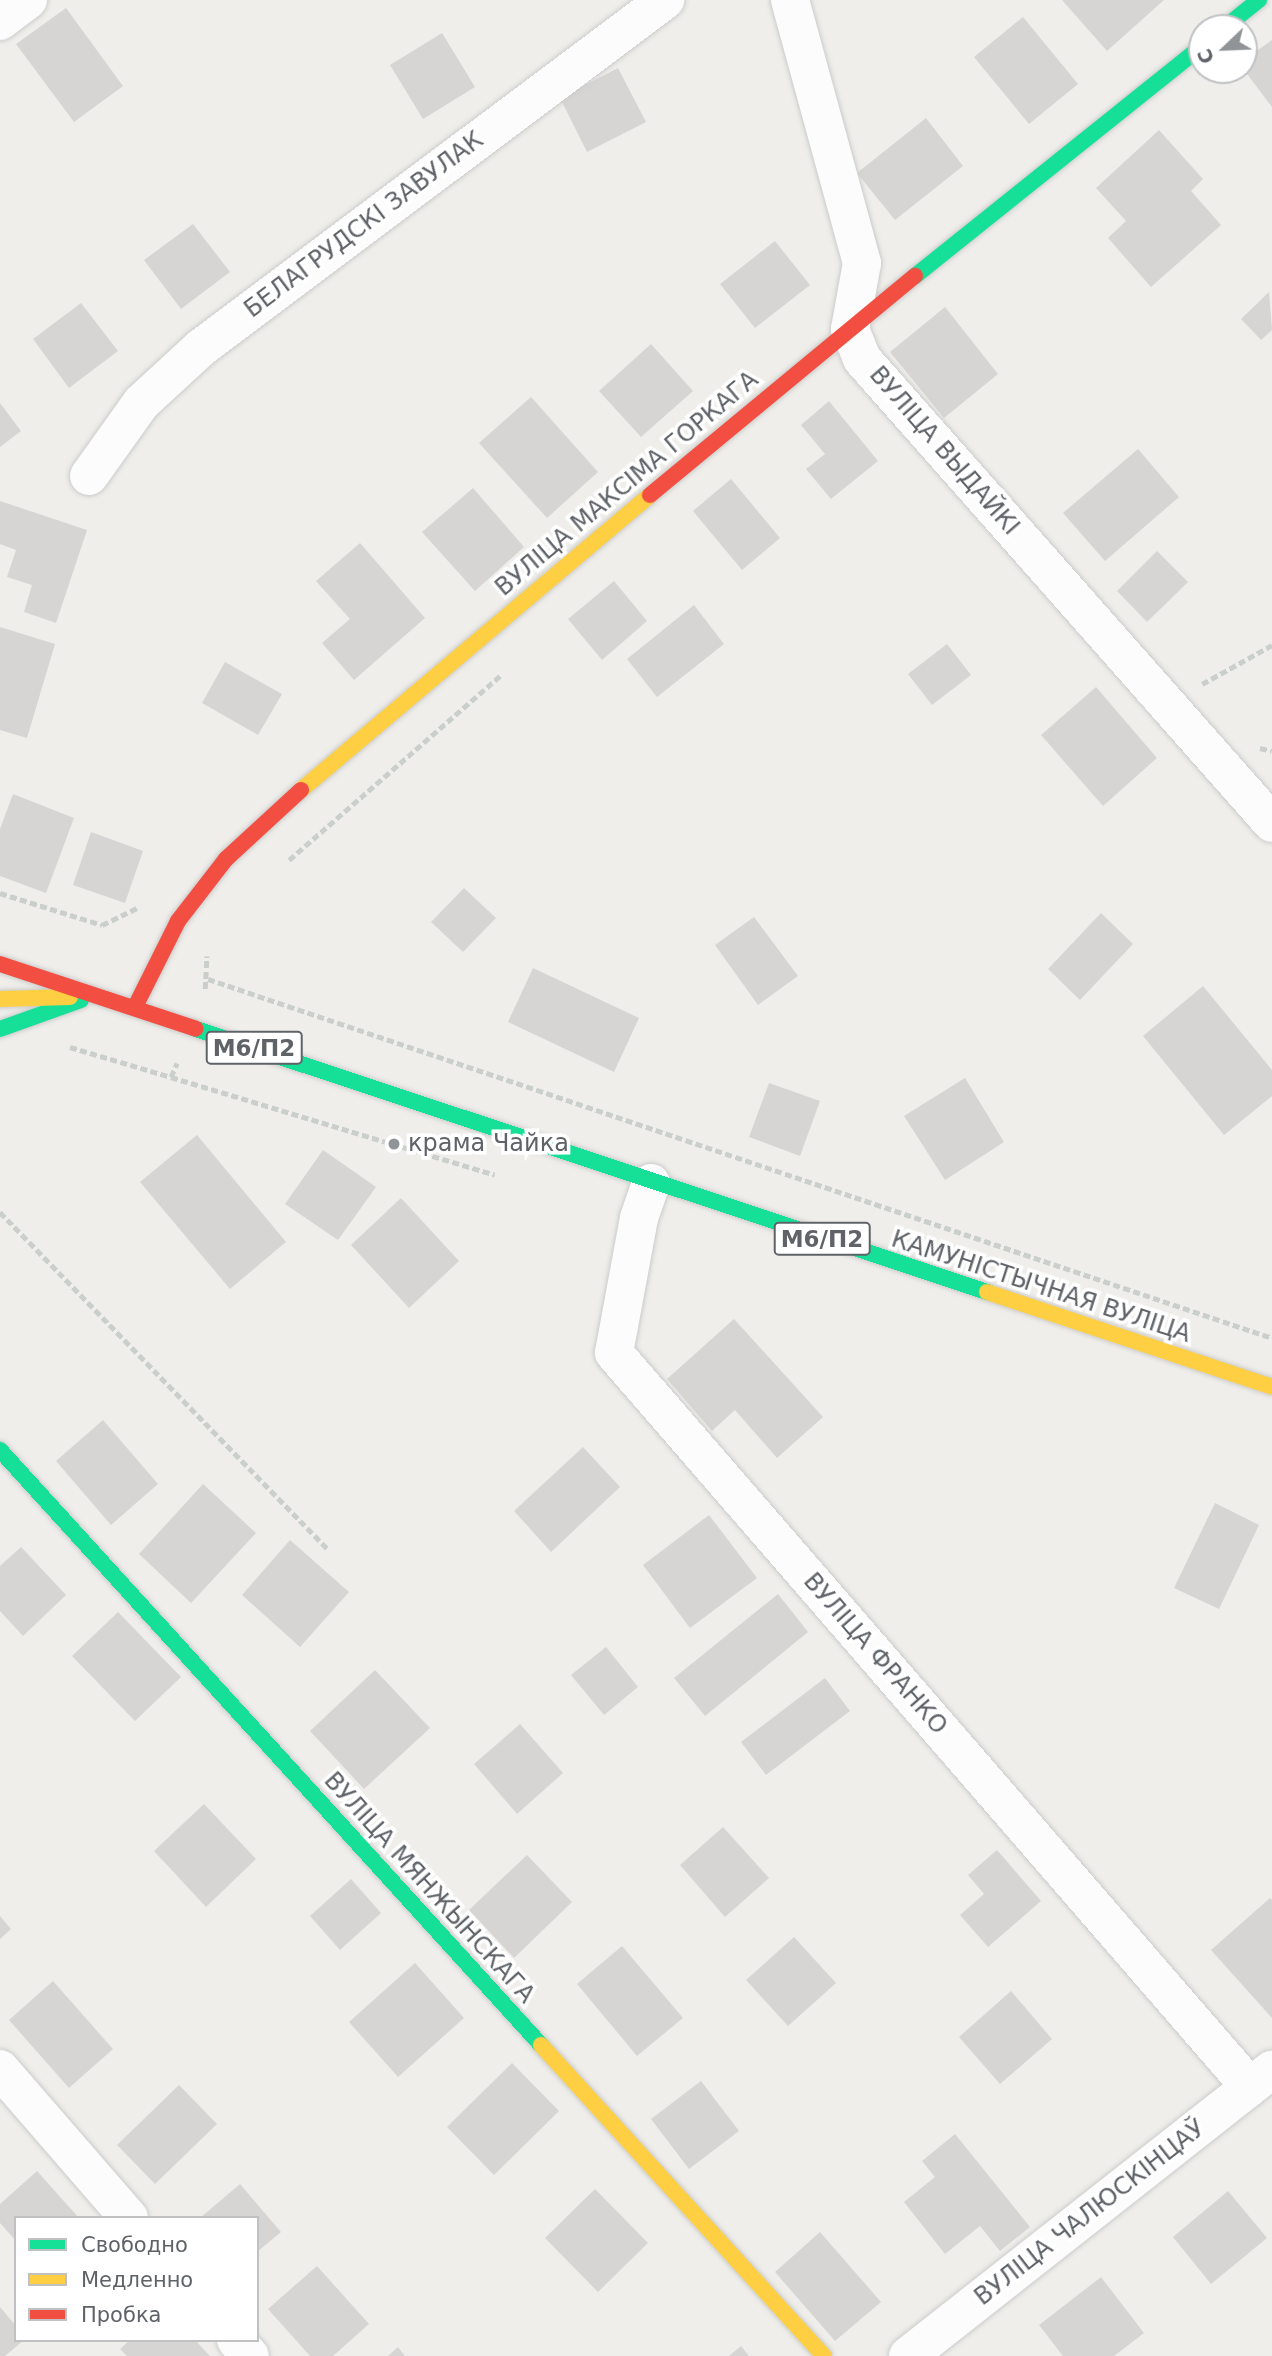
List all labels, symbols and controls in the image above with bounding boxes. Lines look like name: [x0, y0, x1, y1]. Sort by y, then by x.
north arrow: [1188, 14, 1258, 84]
text: С: [1193, 46, 1218, 67]
street label: БЕЛАГРУДСКІ ЗАВУЛАК: [239, 126, 489, 324]
street label: ВУЛІЦА ВЫДАЙКІ: [863, 361, 1025, 541]
street label: ВУЛІЦА МАКСІМА ГОРКАГА: [490, 366, 764, 602]
road number: М6/П2: [205, 1028, 303, 1068]
place label: крама Чайка: [408, 1130, 569, 1158]
marker: крама Чайка: [386, 1136, 402, 1152]
road number: М6/П2: [773, 1220, 871, 1258]
street label: КАМУНІСТЫЧНАЯ ВУЛІЦА: [888, 1225, 1194, 1349]
street label: ВУЛІЦА ФРАНКО: [797, 1567, 953, 1741]
street label: ВУЛІЦА МЯНЖЫНСКАГА: [318, 1767, 540, 2009]
street label: ВУЛІЦА ЧАЛЮСКІНЦАЎ: [969, 2114, 1211, 2312]
legend: [14, 2216, 259, 2342]
text: Свободно: [81, 2233, 188, 2257]
text: Медленно: [81, 2268, 193, 2292]
text: Пробка: [81, 2303, 161, 2327]

